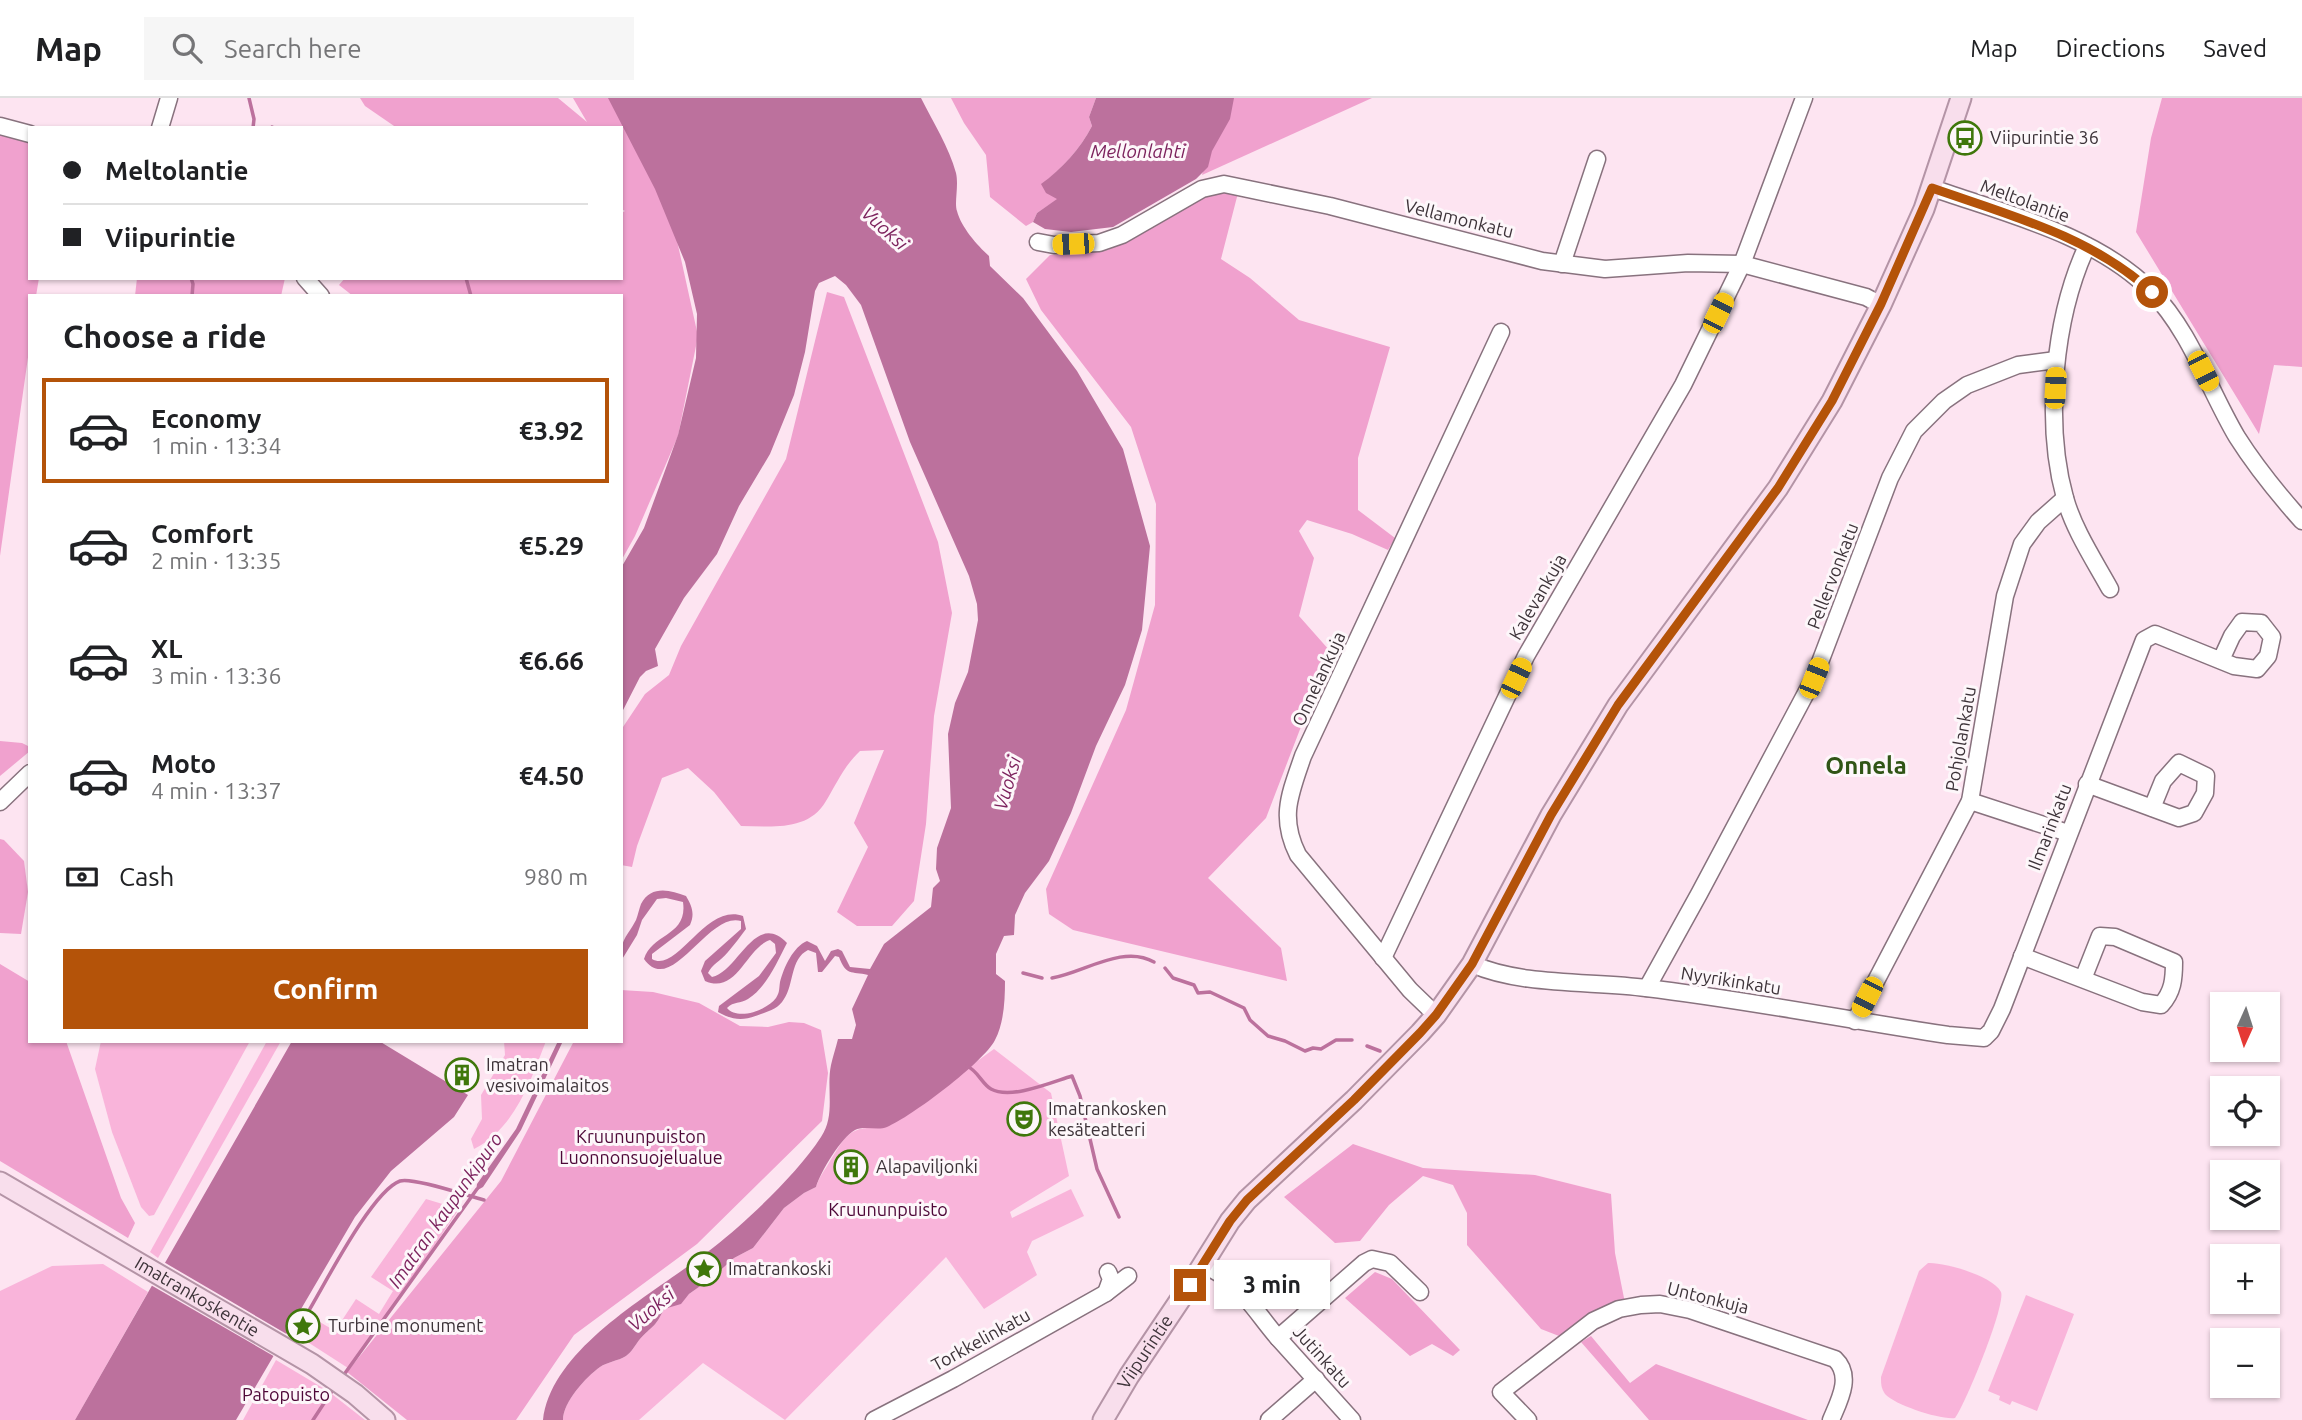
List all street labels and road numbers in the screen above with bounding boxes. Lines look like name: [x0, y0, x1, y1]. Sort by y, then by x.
street label: Meltolantie: [1978, 175, 2073, 225]
street label: Vellamonkatu: [1403, 195, 1516, 241]
street label: Pellervonkatu: [1803, 520, 1862, 632]
street label: Kalevankuja: [1504, 550, 1570, 643]
street label: Onnelankuja: [1288, 628, 1349, 729]
street label: Pohjolankatu: [1941, 685, 1979, 793]
street label: Ilmarinkatu: [2023, 780, 2075, 873]
street label: Nyyrikinkatu: [1680, 962, 1783, 998]
street label: Imatrankoskentie: [132, 1252, 263, 1340]
street label: Untonkuja: [1665, 1277, 1751, 1317]
street label: Torkkelinkatu: [928, 1304, 1033, 1374]
street label: Viipurintie: [1113, 1311, 1176, 1392]
street label: Jutinkatu: [1290, 1321, 1356, 1391]

